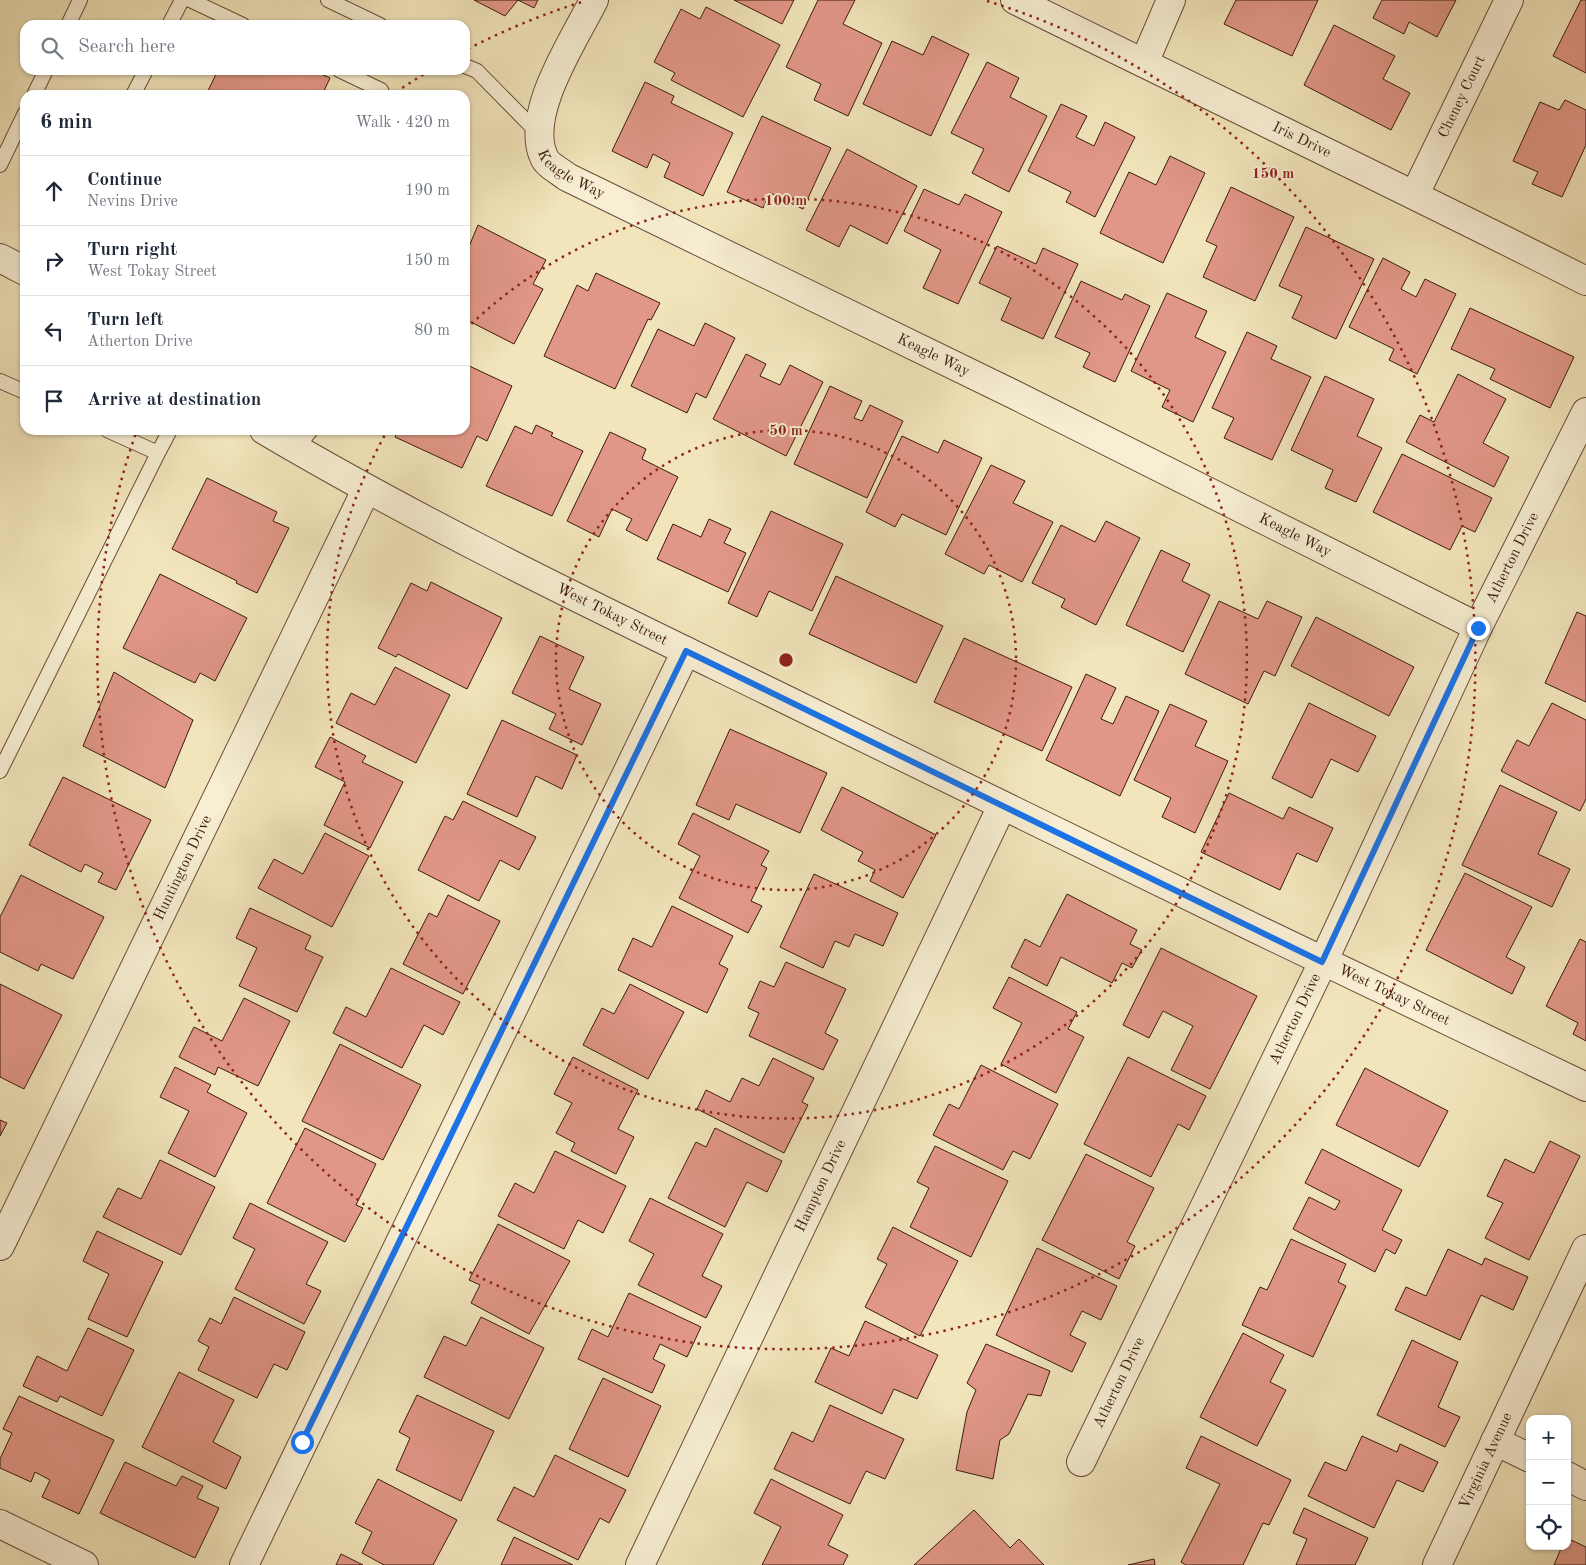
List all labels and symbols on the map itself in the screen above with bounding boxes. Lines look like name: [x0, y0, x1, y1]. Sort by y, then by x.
street label: Cheney Court: [1436, 53, 1488, 140]
street label: Iris Drive: [1270, 120, 1333, 161]
street label: Keagle Way: [534, 148, 607, 202]
text: 150 m: [1252, 167, 1294, 182]
text: 100 m: [765, 194, 807, 209]
street label: Keagle Way: [895, 331, 972, 379]
text: 50 m: [769, 424, 803, 439]
street label: Atherton Drive: [1484, 510, 1542, 605]
street label: Keagle Way: [1257, 511, 1334, 560]
street label: West Tokay Street: [554, 581, 670, 648]
route end: [1467, 617, 1490, 640]
centre of rings: [777, 651, 795, 669]
street label: Huntington Drive: [151, 813, 215, 923]
street label: West Tokay Street: [1336, 962, 1452, 1028]
street label: Atherton Drive: [1267, 971, 1324, 1067]
street label: Hampton Drive: [793, 1137, 849, 1234]
street label: Atherton Drive: [1091, 1335, 1148, 1431]
street label: Virginia Avenue: [1457, 1410, 1515, 1512]
route start: [291, 1431, 314, 1454]

